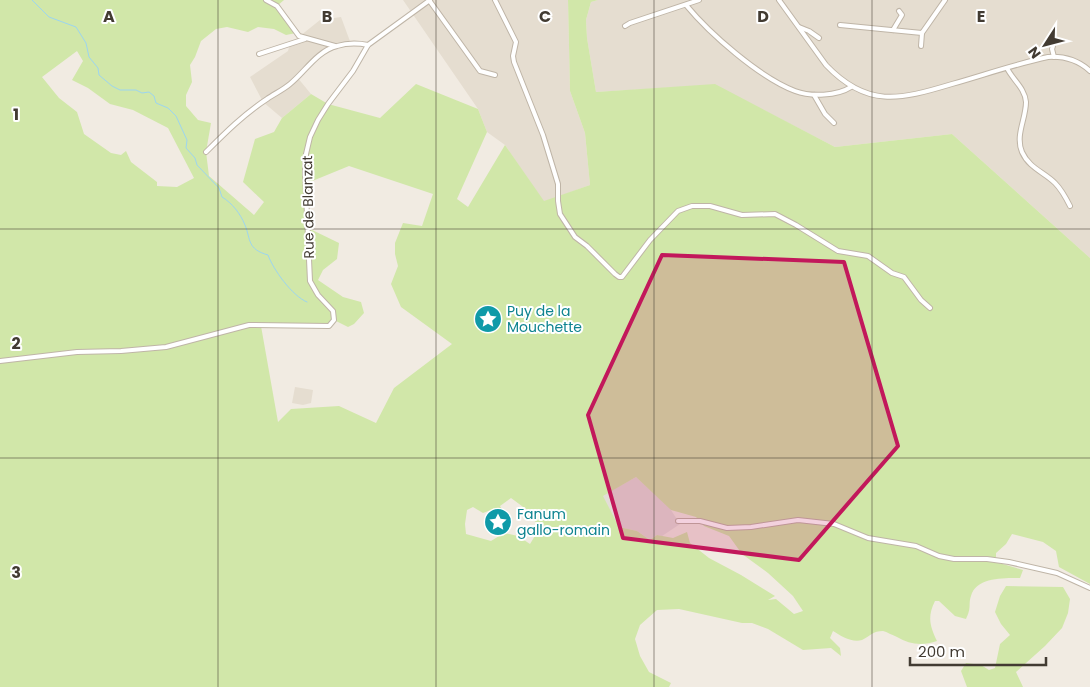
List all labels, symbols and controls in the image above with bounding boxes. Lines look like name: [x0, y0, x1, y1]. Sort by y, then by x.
text: A: [103, 5, 115, 28]
text: B: [322, 5, 332, 28]
text: C: [539, 5, 551, 28]
text: D: [757, 5, 769, 28]
text: E: [977, 5, 985, 28]
north arrow: [1020, 20, 1070, 70]
text: N: [1023, 43, 1046, 63]
text: 1: [13, 103, 19, 126]
street label: Rue de Blanzat: [297, 155, 319, 259]
place label: Puy de la Mouchette: [507, 301, 582, 337]
place icon: Puy de la Mouchette: [473, 304, 503, 334]
text: 2: [11, 332, 21, 355]
place label: Fanum gallo-romain: [517, 504, 610, 540]
place icon: Fanum gallo-romain: [483, 507, 513, 537]
text: 3: [11, 561, 21, 584]
scale bar: [910, 634, 1046, 666]
text: 200 m: [918, 641, 965, 662]

